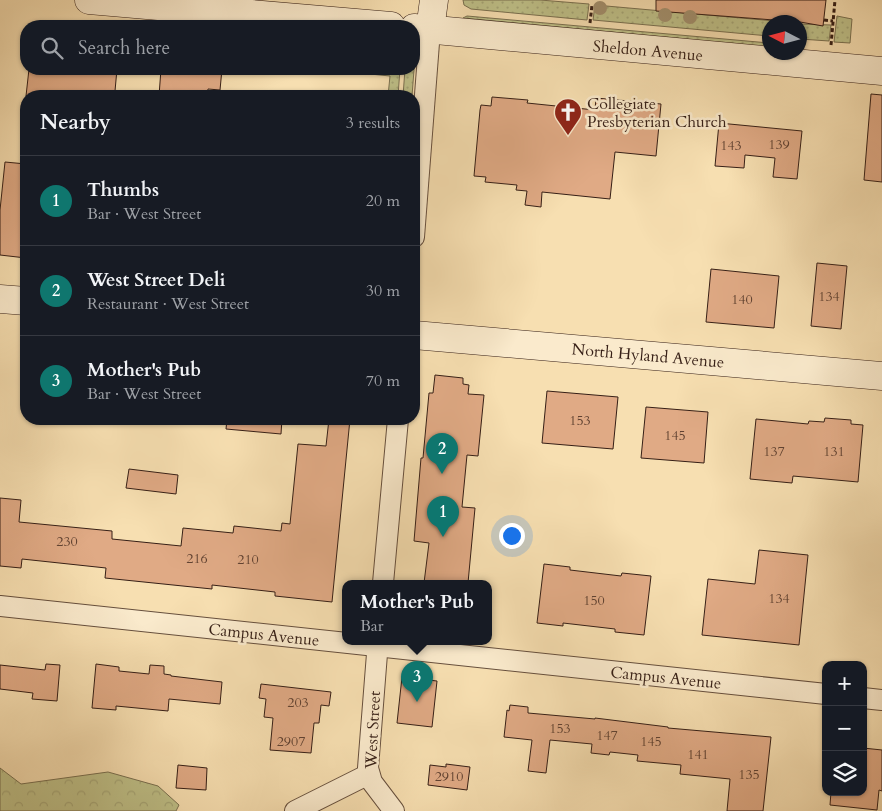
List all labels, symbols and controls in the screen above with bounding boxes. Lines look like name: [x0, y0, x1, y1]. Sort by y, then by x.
north arrow: [762, 15, 807, 60]
search box: [20, 20, 420, 75]
icon: search: [38, 34, 66, 62]
text: Search here: [78, 35, 170, 61]
street label: Sheldon Avenue: [592, 35, 704, 67]
place label: Collegiate Presbyterian Church: [587, 93, 727, 133]
church icon: Collegiate Presbyterian Church: [553, 97, 583, 136]
text: Nearby: [40, 108, 111, 137]
text: 3 results: [346, 112, 400, 134]
house number: 139: [768, 135, 790, 154]
house number: 143: [720, 136, 742, 155]
text: Thumbs: [87, 177, 159, 203]
text: 1: [52, 190, 60, 212]
text: 20 m: [366, 190, 400, 212]
text: Bar · West Street: [87, 203, 201, 225]
text: West Street Deli: [87, 267, 226, 293]
text: 2: [52, 280, 60, 302]
text: 30 m: [366, 280, 400, 302]
house number: 134: [818, 287, 840, 306]
house number: 140: [731, 290, 753, 309]
text: Restaurant · West Street: [87, 293, 249, 315]
street label: North Hyland Avenue: [571, 338, 725, 374]
text: Mother's Pub: [87, 357, 201, 383]
text: 3: [52, 370, 60, 392]
text: 70 m: [366, 370, 400, 392]
text: Bar · West Street: [87, 383, 201, 405]
house number: 153: [569, 411, 591, 430]
house number: 145: [664, 426, 686, 445]
pin: 2: [426, 433, 458, 474]
house number: 137: [763, 442, 785, 461]
house number: 131: [823, 442, 845, 461]
pin: 1: [427, 496, 459, 537]
your location: [499, 523, 525, 549]
house number: 230: [56, 532, 78, 551]
house number: 216: [186, 549, 208, 568]
house number: 210: [237, 550, 259, 569]
popup: [342, 580, 492, 645]
text: Mother's Pub: [360, 589, 474, 615]
house number: 134: [768, 589, 790, 608]
house number: 150: [583, 591, 605, 610]
text: Bar: [360, 615, 384, 637]
street label: Campus Avenue: [207, 618, 320, 652]
pin: 3: [401, 661, 433, 702]
street label: Campus Avenue: [609, 661, 722, 695]
map controls: [822, 661, 867, 796]
button: +: [822, 661, 867, 706]
street label: West Street: [360, 690, 386, 771]
house number: 203: [287, 693, 309, 712]
button: −: [822, 706, 867, 751]
house number: 153: [549, 719, 571, 738]
house number: 147: [596, 726, 618, 745]
house number: 2907: [277, 732, 305, 751]
house number: 145: [640, 732, 662, 751]
house number: 141: [687, 745, 709, 764]
button: layers: [822, 751, 867, 796]
house number: 135: [738, 765, 760, 784]
house number: 2910: [435, 767, 463, 786]

